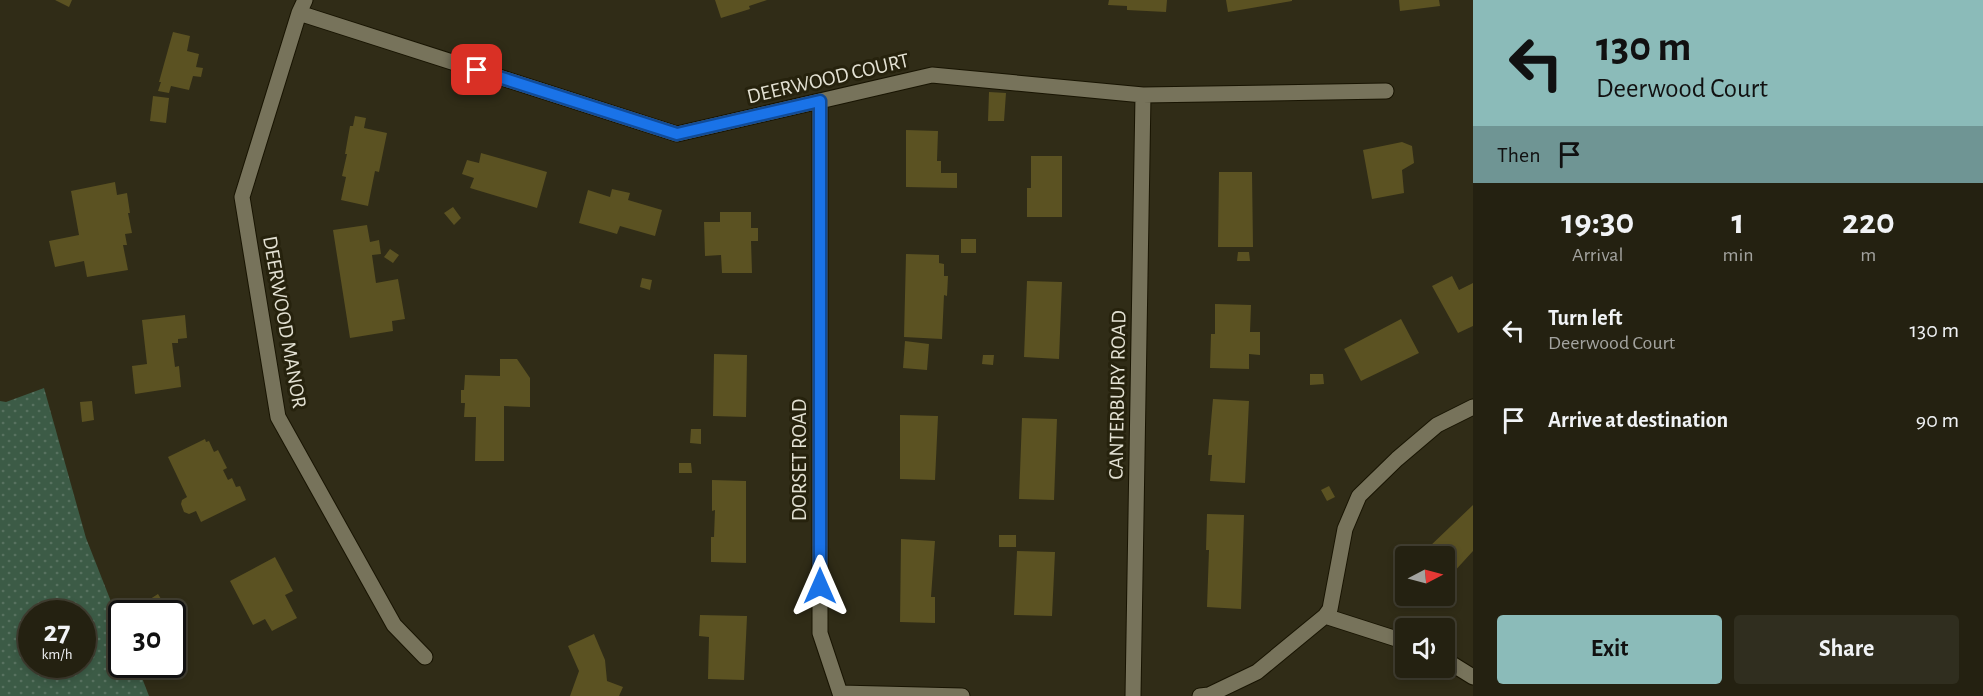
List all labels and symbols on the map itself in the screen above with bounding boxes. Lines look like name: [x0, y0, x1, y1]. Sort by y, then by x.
pin: [451, 44, 502, 95]
street label: DEERWOOD COURT: [745, 50, 911, 107]
street label: DEERWOOD MANOR: [259, 234, 310, 410]
street label: CANTERBURY ROAD: [1106, 310, 1129, 480]
street label: DORSET ROAD: [789, 399, 810, 521]
north arrow: [1395, 546, 1455, 606]
position arrow: [788, 554, 852, 618]
speed limit sign: 30: [108, 600, 186, 678]

